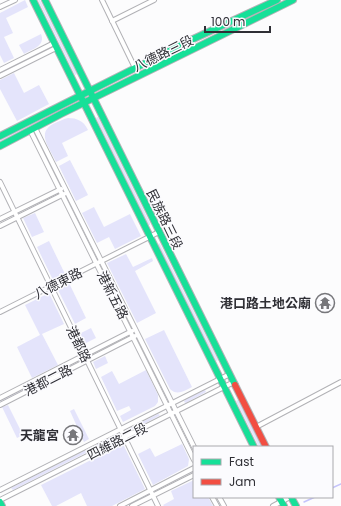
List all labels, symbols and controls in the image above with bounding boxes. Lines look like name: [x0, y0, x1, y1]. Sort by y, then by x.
scale bar: [205, 8, 270, 34]
text: 100 m: [211, 13, 245, 30]
street label: 八德路三段: [130, 31, 197, 76]
street label: 民族路三段: [142, 186, 187, 253]
street label: 八德東路: [31, 263, 86, 304]
street label: 港新五路: [92, 268, 133, 323]
temple icon: 港口路土地公廟: [314, 292, 336, 314]
place label: 港口路土地公廟: [220, 294, 311, 313]
street label: 港都路: [61, 323, 96, 366]
street label: 港都二路: [21, 360, 76, 401]
street label: 四維路二段: [84, 418, 151, 465]
temple icon: 天龍宮: [62, 424, 84, 446]
place label: 天龍宮: [20, 426, 59, 445]
legend: [193, 446, 333, 498]
text: Fast: [229, 453, 254, 470]
text: Jam: [229, 473, 256, 490]

